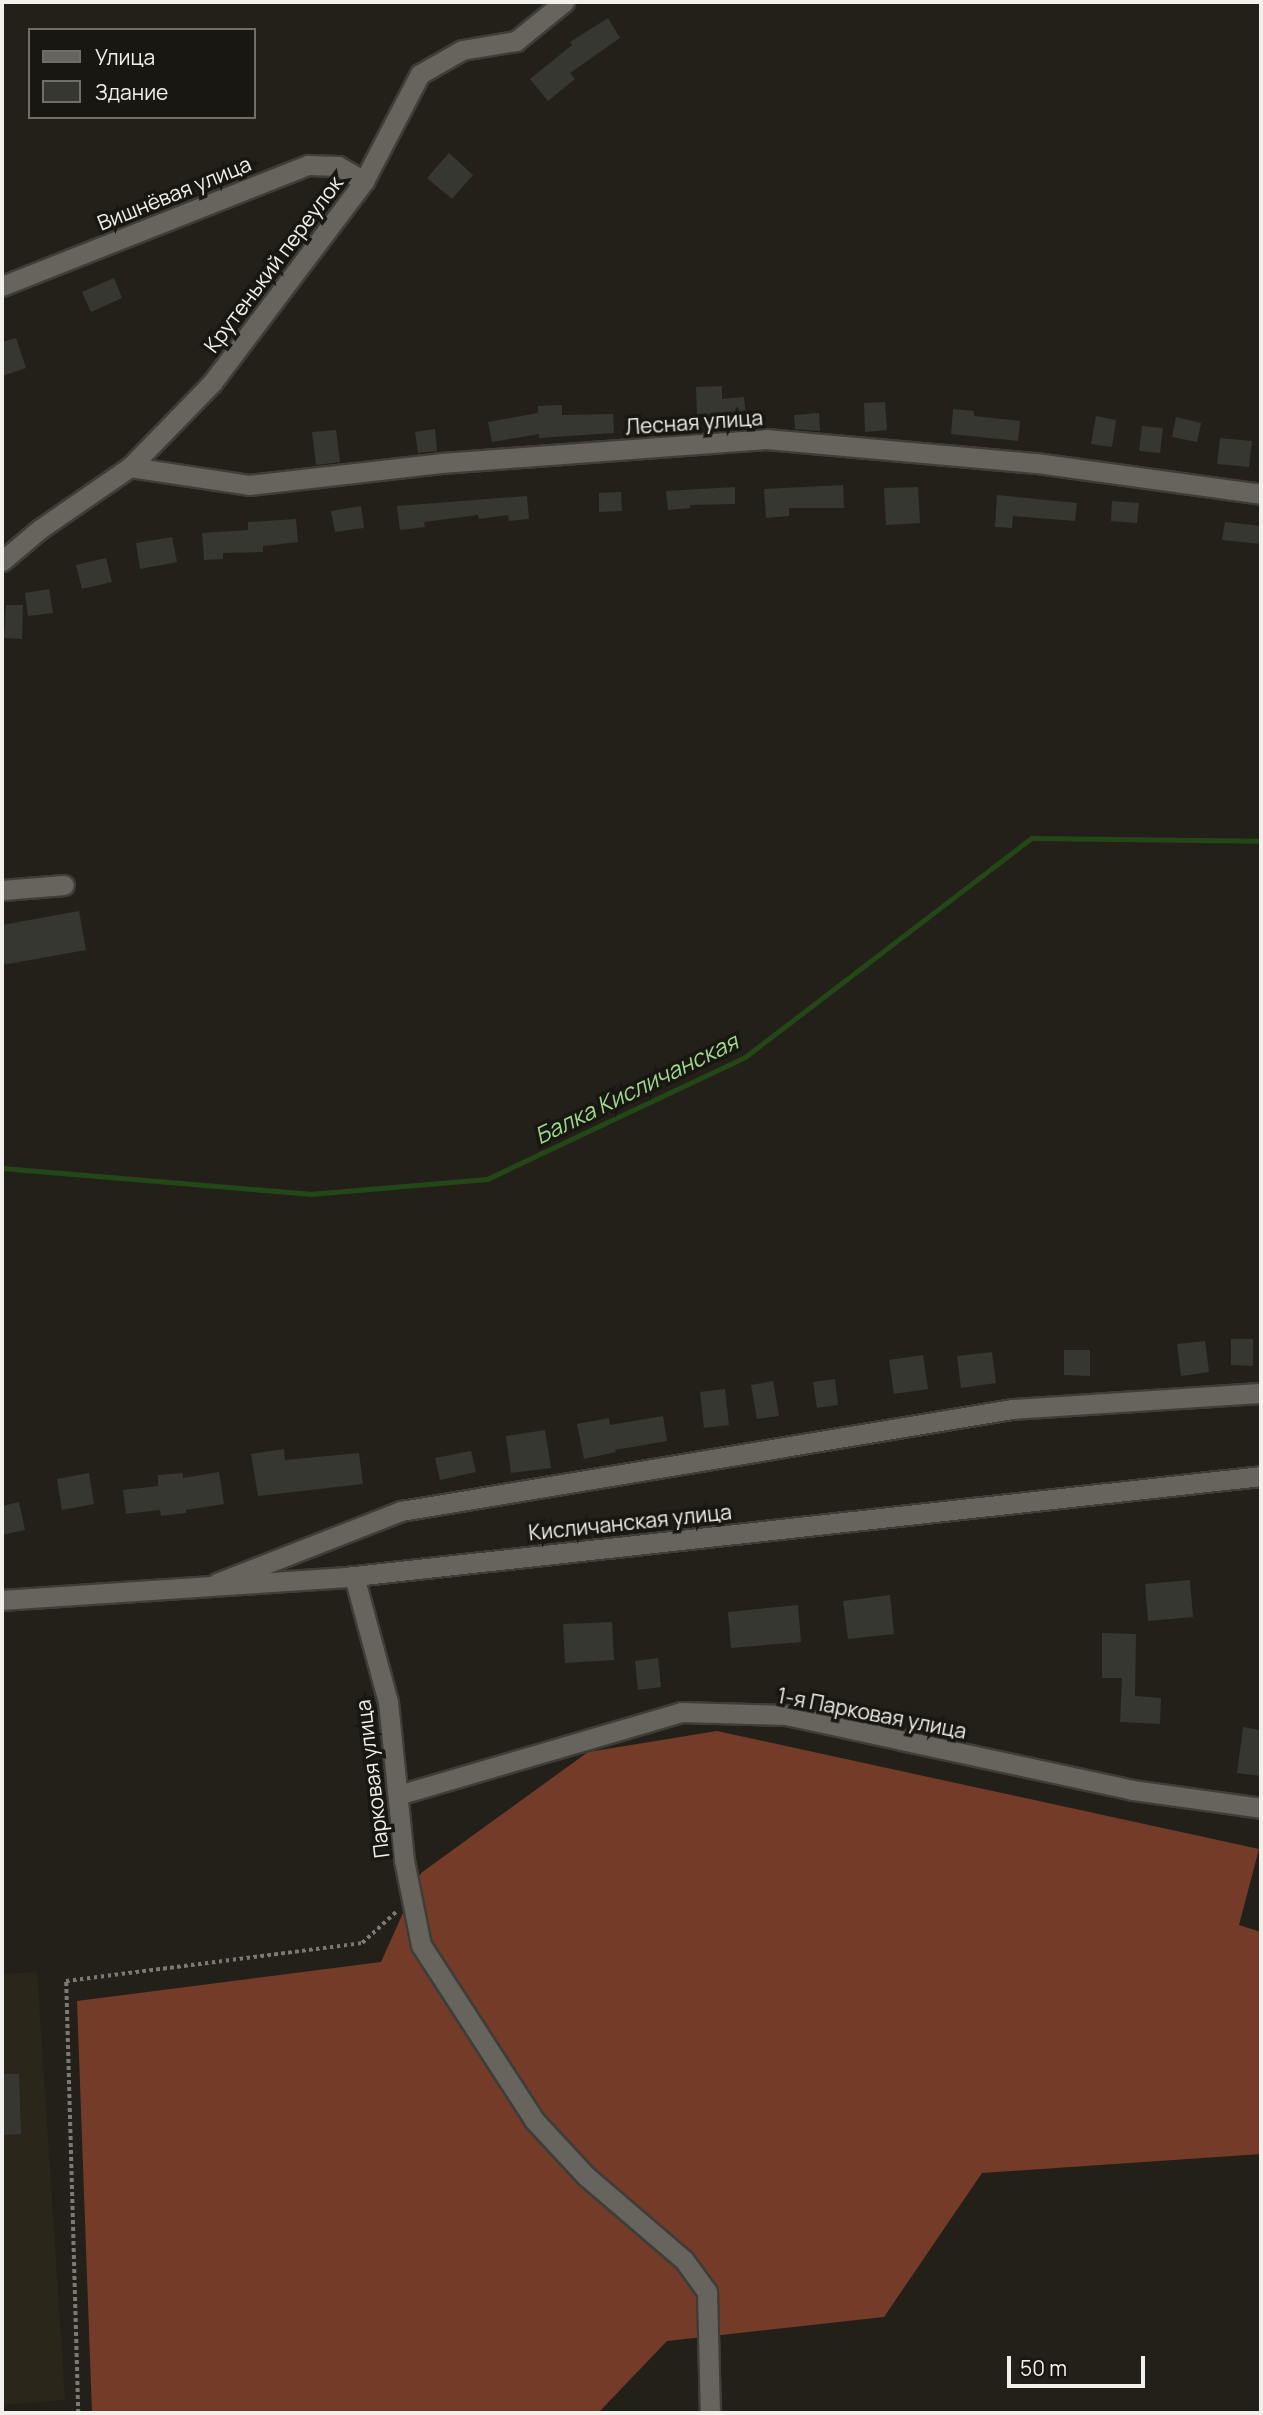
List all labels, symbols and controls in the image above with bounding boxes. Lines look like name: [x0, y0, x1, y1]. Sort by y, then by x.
legend: [28, 28, 256, 119]
text: Улица: [95, 43, 155, 71]
text: Здание: [95, 78, 168, 106]
street label: Вишнёвая улица: [93, 151, 255, 235]
street label: Крутенький переулок: [198, 171, 348, 357]
street label: Лесная улица: [624, 405, 764, 439]
water label: Балка Кисличанская: [530, 1027, 742, 1149]
street label: Кисличанская улица: [527, 1499, 733, 1545]
street label: 1-я Парковая улица: [775, 1682, 969, 1744]
street label: Парковая улица: [350, 1698, 394, 1860]
scale bar: [1011, 2342, 1149, 2386]
text: 50 m: [1020, 2354, 1067, 2382]

